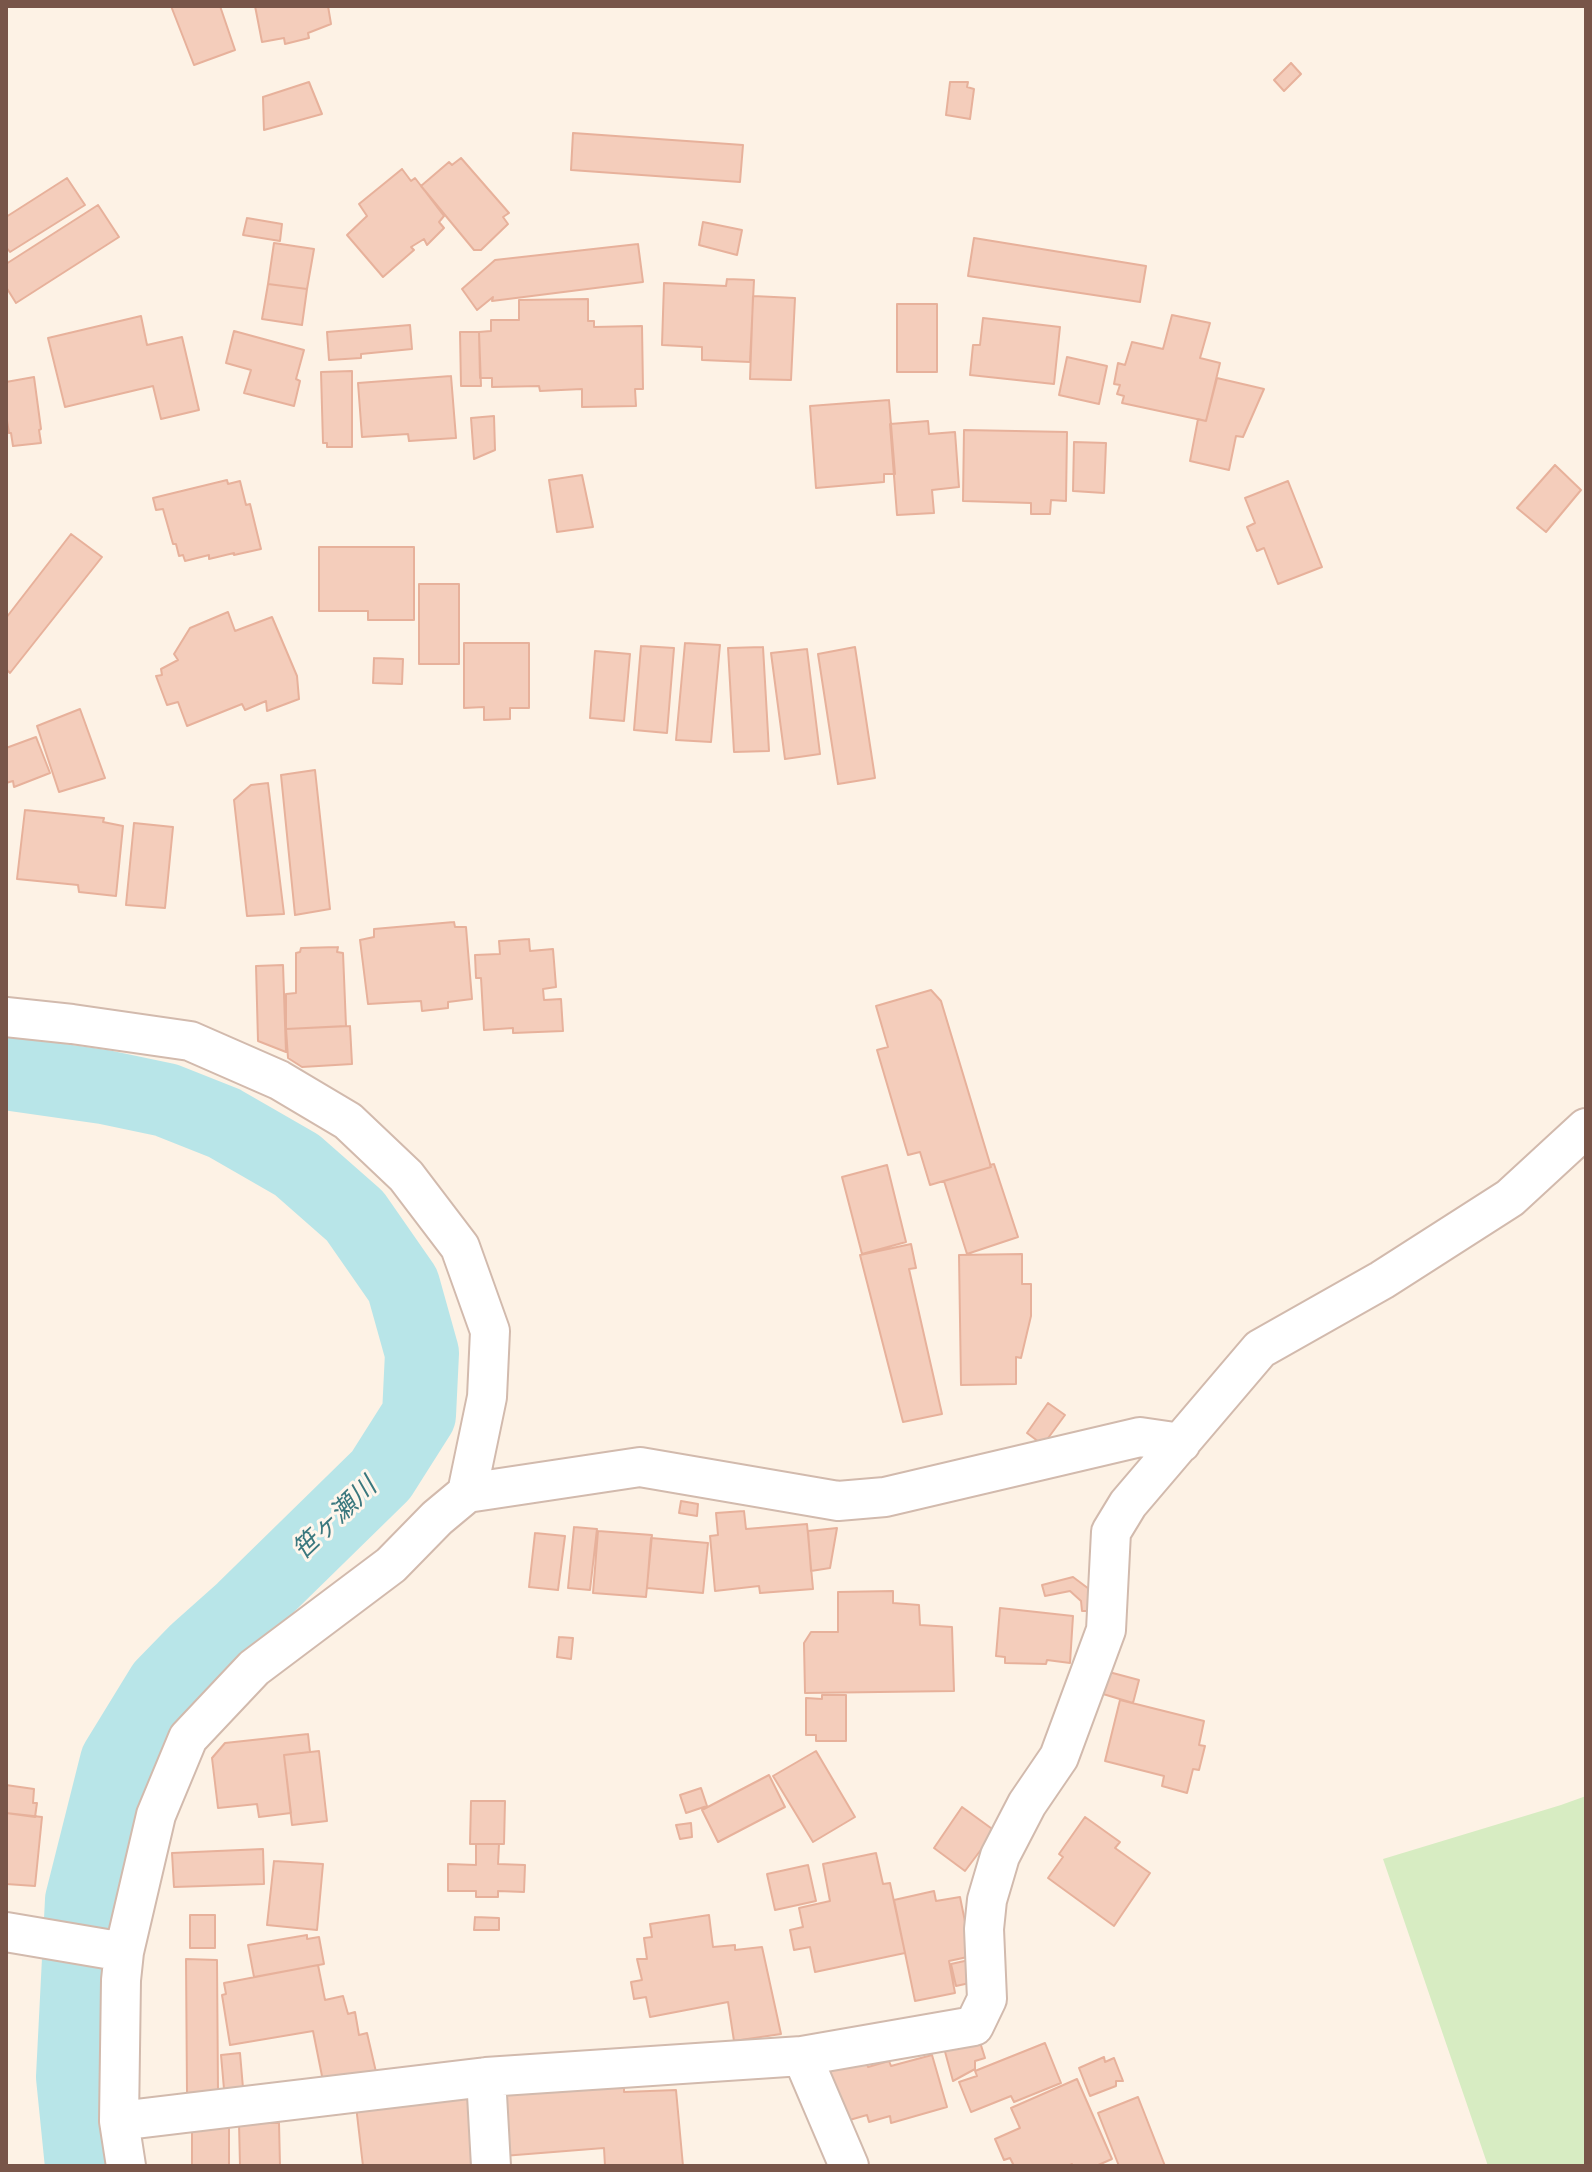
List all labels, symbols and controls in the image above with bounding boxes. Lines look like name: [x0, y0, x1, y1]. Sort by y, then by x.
water label: 笹ヶ瀬川: [287, 1472, 383, 1566]

